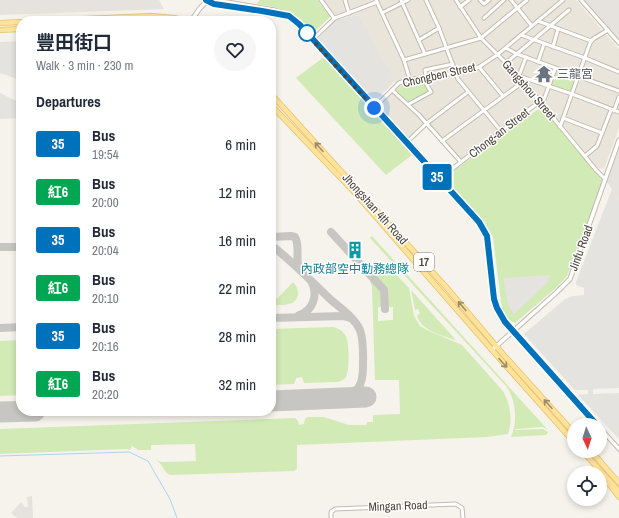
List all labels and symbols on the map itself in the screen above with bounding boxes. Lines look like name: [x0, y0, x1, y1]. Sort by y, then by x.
unlabelled marker: [298, 24, 316, 42]
street label: Gangshou Street: [499, 57, 560, 124]
street label: Chongben Street: [401, 59, 477, 91]
temple icon: 三龍宮: [534, 64, 554, 84]
place label: 三龍宮: [557, 66, 593, 82]
your location: [364, 98, 384, 118]
street label: Chong-an Street: [466, 104, 533, 162]
one-way arrow: [314, 142, 324, 152]
line badge: 35: [419, 164, 455, 190]
street label: Jhongshan 4th Road: [339, 170, 411, 248]
street label: Jinfu Road: [565, 223, 597, 273]
building icon: 內政部空中勤務總隊: [345, 240, 365, 260]
road number: 17: [414, 253, 434, 271]
place label: 內政部空中勤務總隊: [301, 261, 409, 277]
one-way arrow: [458, 301, 467, 311]
one-way arrow: [498, 358, 508, 368]
one-way arrow: [543, 399, 553, 409]
north arrow: [567, 418, 607, 458]
street label: Mingan Road: [368, 497, 428, 515]

